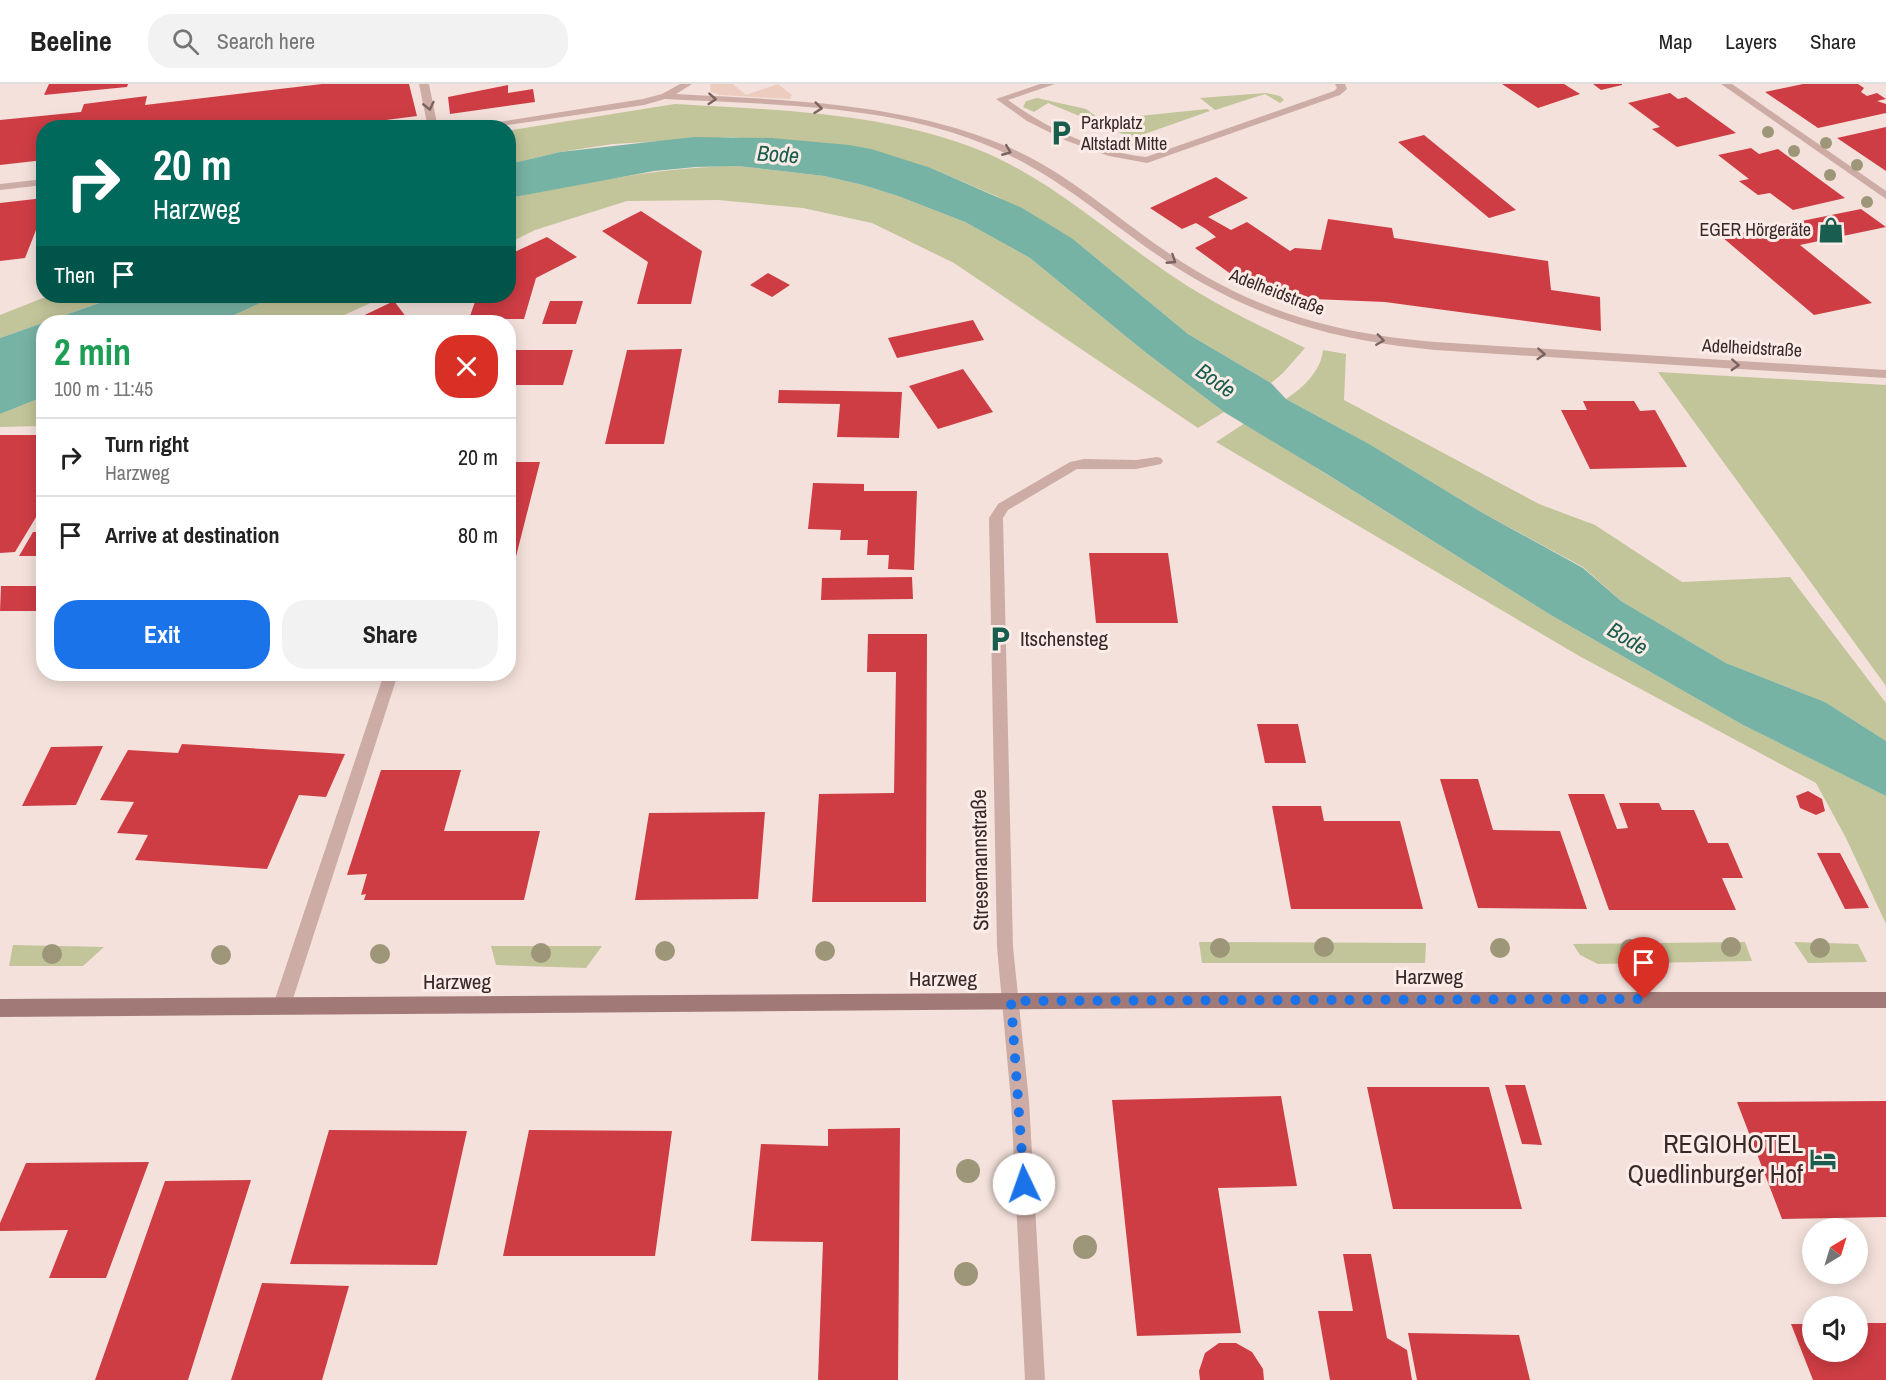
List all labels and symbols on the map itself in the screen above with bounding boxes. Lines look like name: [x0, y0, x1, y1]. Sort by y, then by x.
one-way arrow: [708, 92, 717, 105]
one-way arrow: [422, 100, 435, 110]
one-way arrow: [813, 101, 822, 114]
place label: Parkplatz Altstadt Mitte: [1080, 110, 1167, 156]
parking icon: Parkplatz Altstadt Mitte: [1046, 118, 1076, 148]
water label: Bode: [756, 138, 800, 170]
one-way arrow: [1001, 144, 1012, 156]
shop icon: EGER Hörgeräte: [1816, 215, 1846, 245]
place label: EGER Hörgeräte: [1699, 217, 1811, 242]
one-way arrow: [1165, 253, 1176, 264]
street label: Adelheidstraße: [1225, 262, 1328, 321]
street label: Adelheidstraße: [1700, 332, 1803, 363]
one-way arrow: [1375, 334, 1384, 346]
one-way arrow: [1536, 347, 1545, 360]
water label: Bode: [1190, 356, 1242, 404]
one-way arrow: [1731, 359, 1740, 372]
water label: Bode: [1602, 614, 1654, 662]
parking icon: Itschensteg: [985, 624, 1015, 654]
place label: Itschensteg: [1020, 624, 1108, 653]
street label: Stresemannstraße: [964, 789, 995, 931]
pin: [1618, 937, 1669, 999]
street label: Harzweg: [1395, 962, 1463, 991]
street label: Harzweg: [909, 964, 977, 993]
street label: Harzweg: [423, 967, 491, 996]
place label: REGIOHOTEL Quedlinburger Hof: [1628, 1126, 1803, 1191]
hotel icon: REGIOHOTEL Quedlinburger Hof: [1808, 1144, 1838, 1174]
position arrow: [992, 1152, 1056, 1216]
north arrow: [1802, 1218, 1868, 1284]

